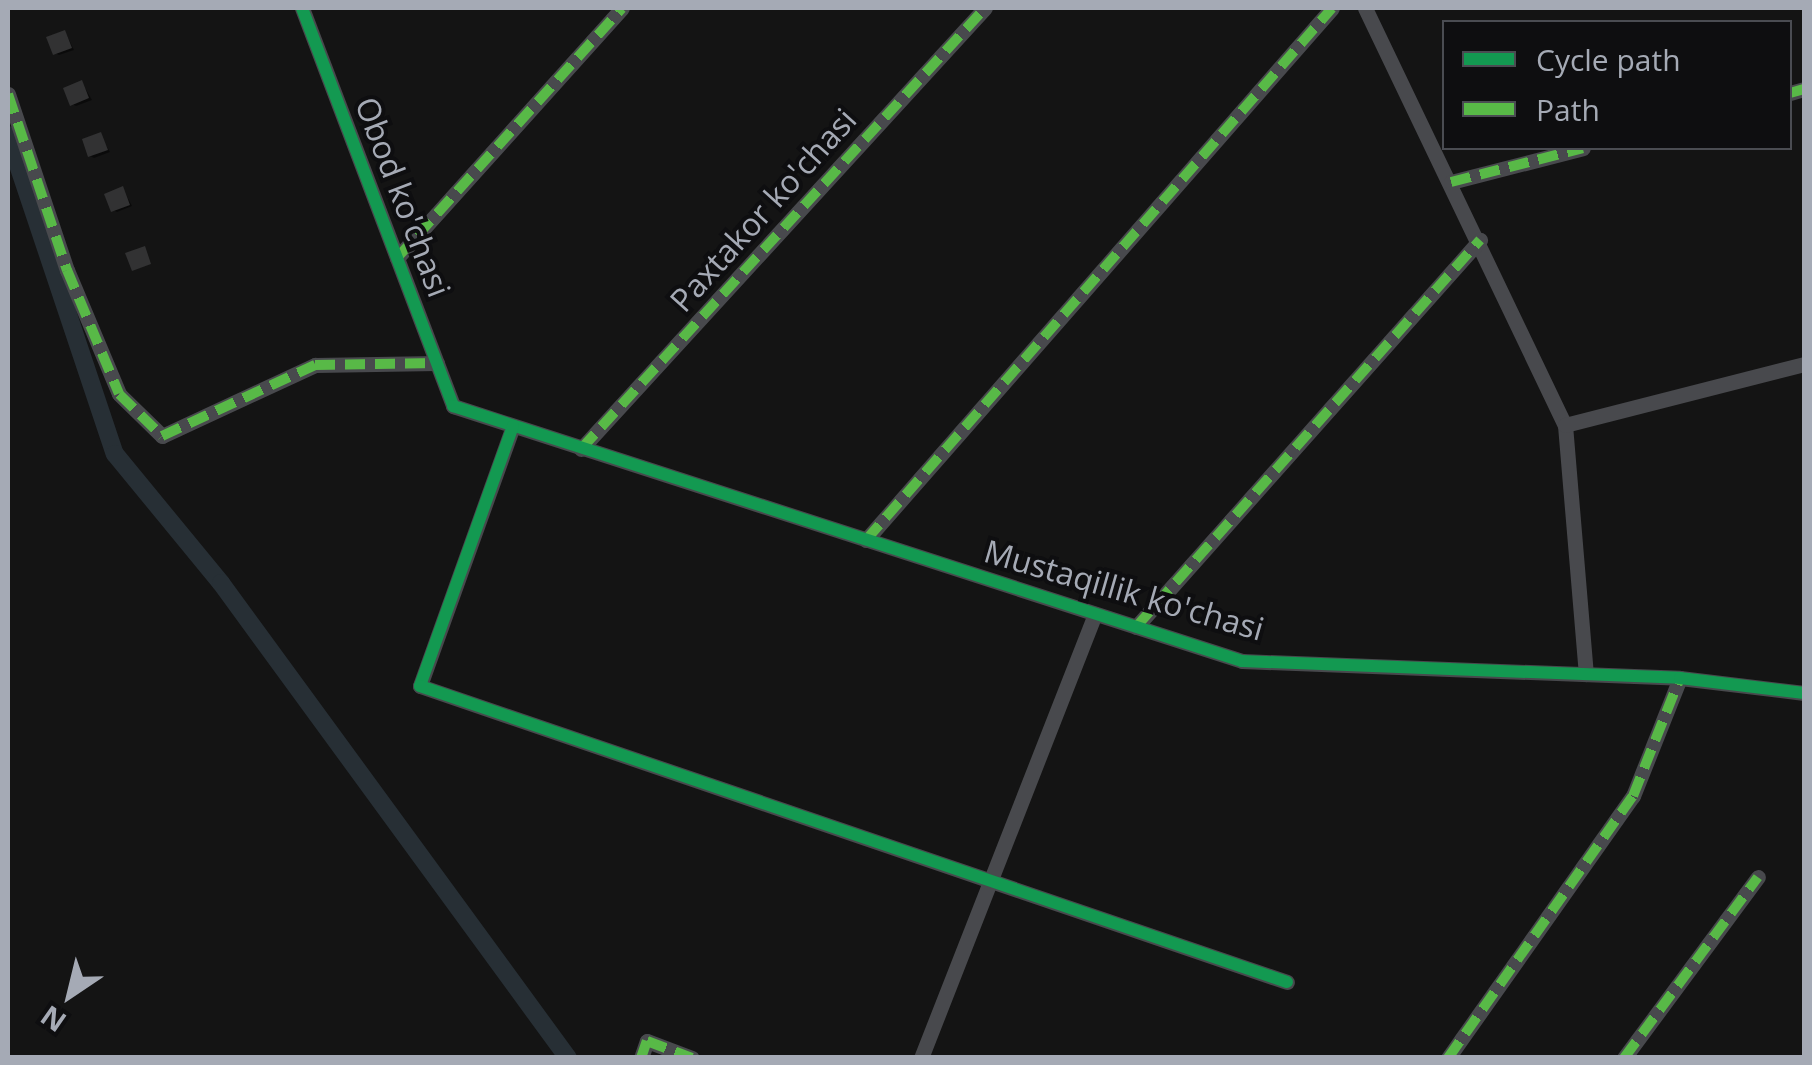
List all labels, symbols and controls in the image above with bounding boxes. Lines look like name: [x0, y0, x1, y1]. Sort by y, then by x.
legend: [1442, 20, 1792, 150]
text: Cycle path: [1536, 39, 1681, 80]
text: Path: [1536, 89, 1600, 130]
street label: Obod ko'chasi: [347, 92, 459, 302]
street label: Paxtakor ko'chasi: [662, 101, 864, 319]
street label: Mustaqillik ko'chasi: [980, 532, 1268, 648]
north arrow: [20, 945, 120, 1045]
text: N: [33, 997, 73, 1042]

